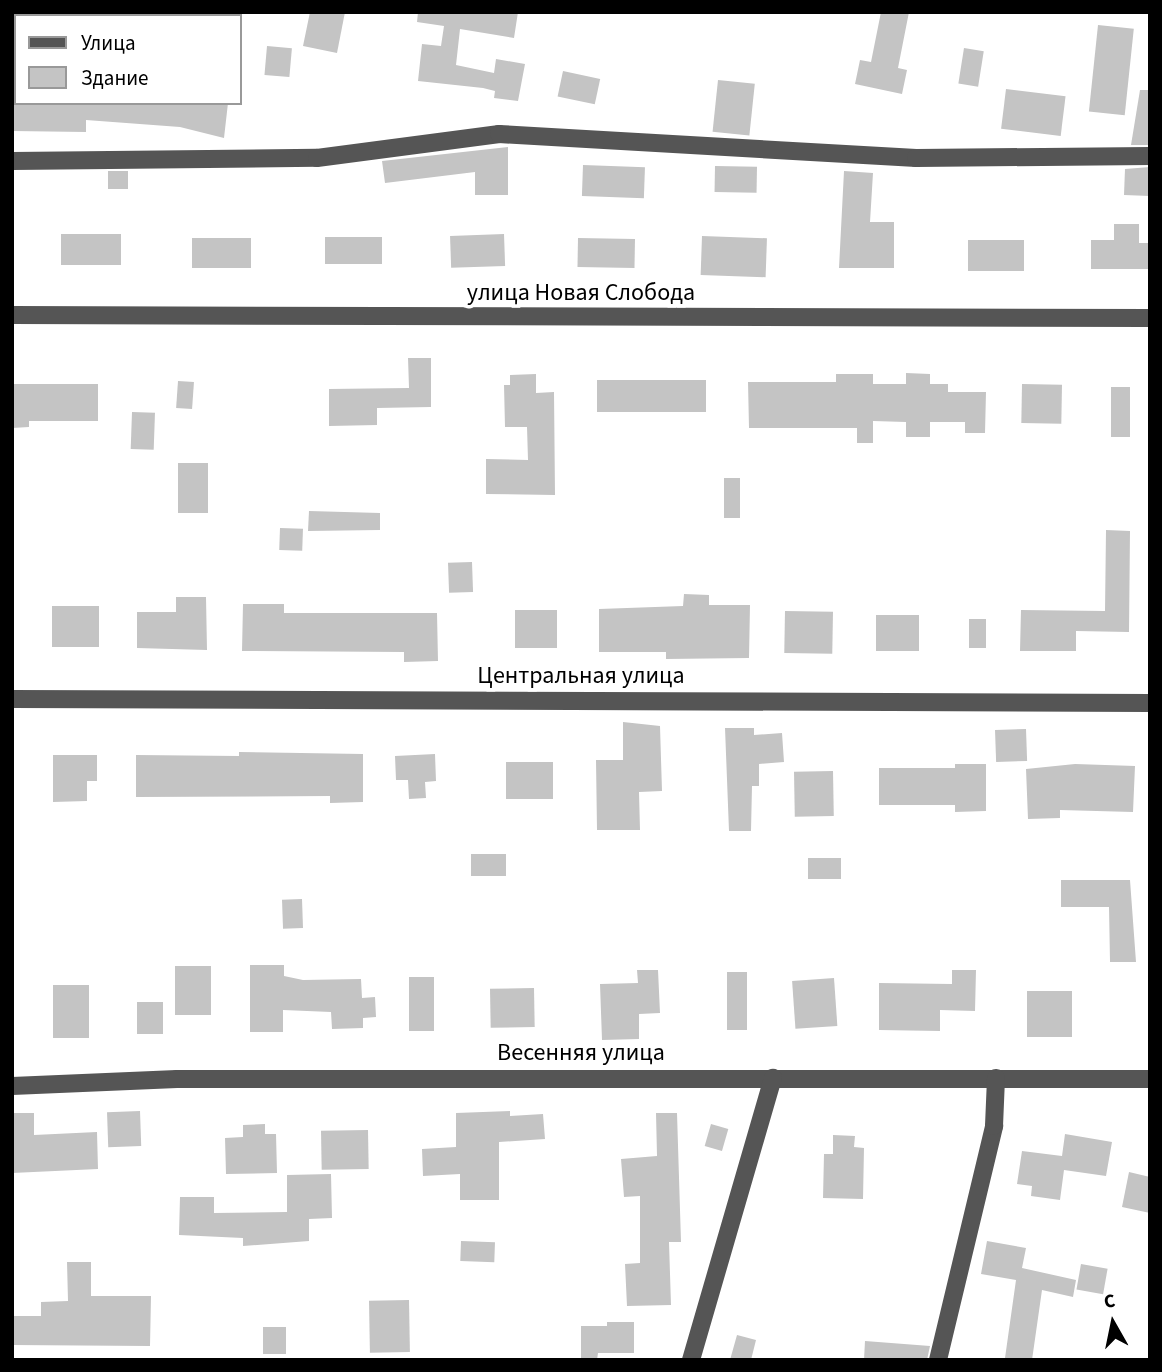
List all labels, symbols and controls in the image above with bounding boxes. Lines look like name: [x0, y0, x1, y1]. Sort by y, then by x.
legend: [14, 14, 242, 105]
text: Улица: [81, 28, 136, 58]
text: Здание: [81, 63, 149, 93]
street label: улица Новая Слобода: [467, 279, 695, 307]
street label: Центральная улица: [477, 662, 685, 690]
street label: Весенняя улица: [497, 1039, 665, 1067]
north arrow: [1078, 1288, 1148, 1358]
text: С: [1102, 1288, 1117, 1316]

